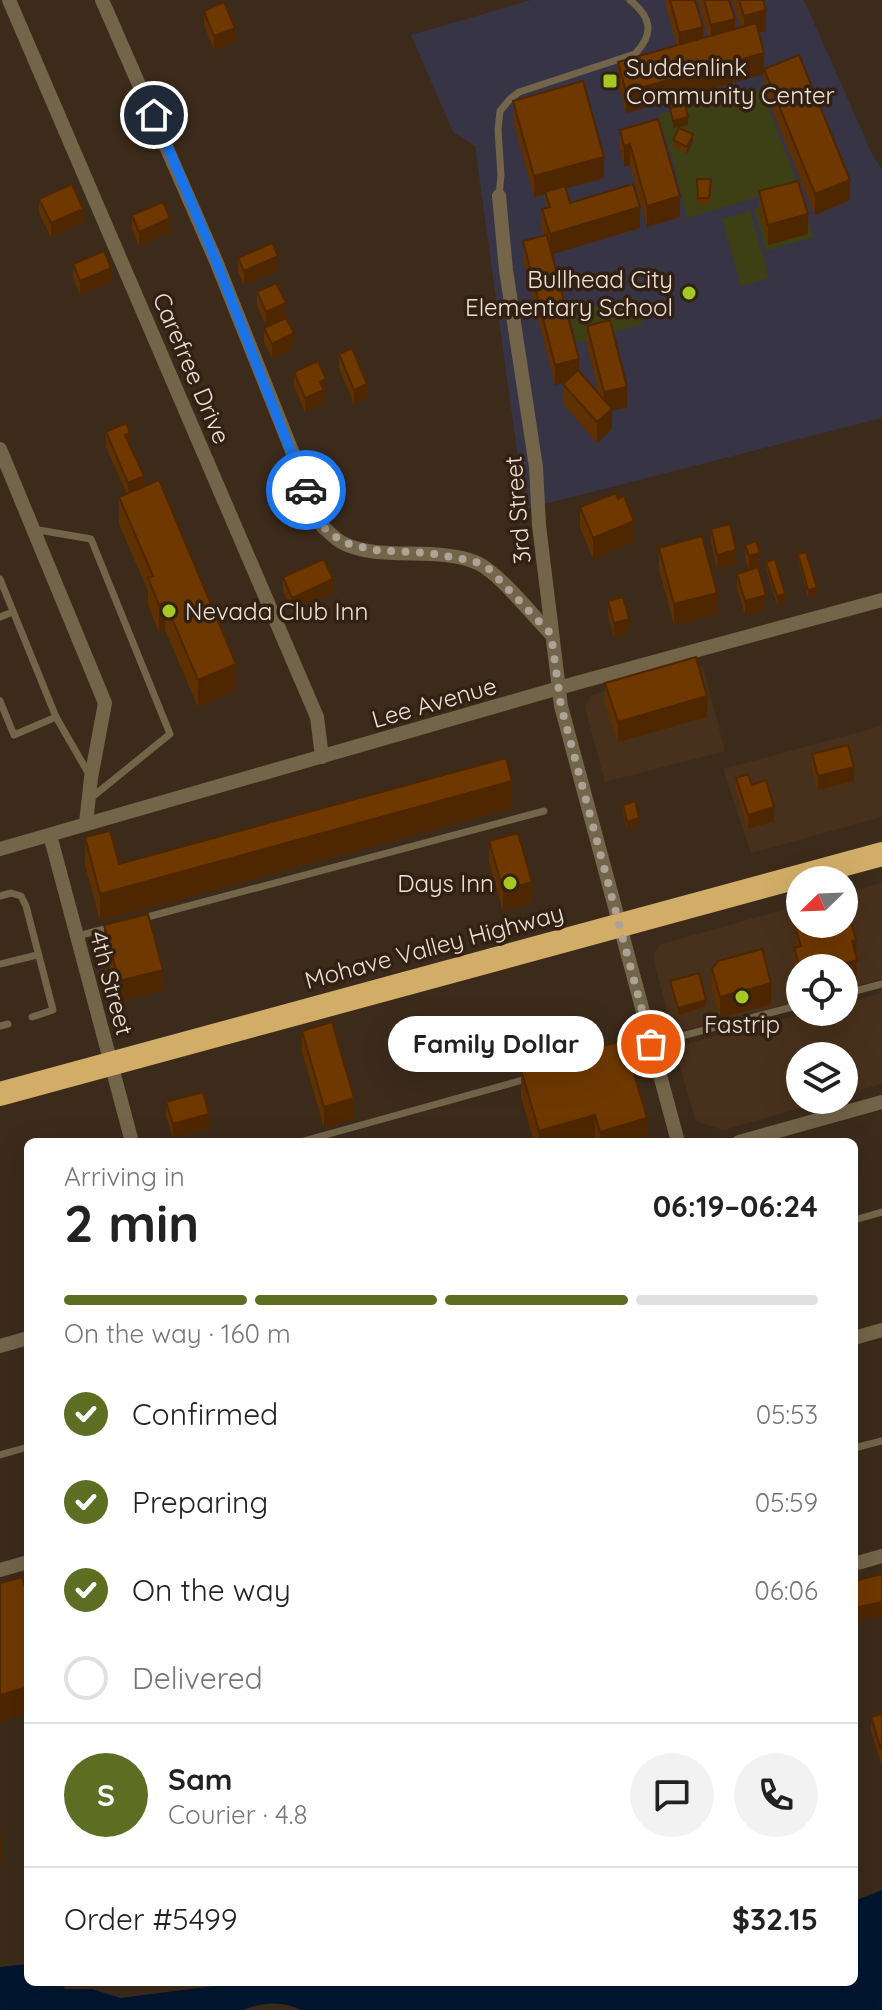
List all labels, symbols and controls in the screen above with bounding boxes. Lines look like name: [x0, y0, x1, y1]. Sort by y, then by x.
place label: Suddenlink Community Center: [626, 52, 835, 110]
marker: Suddenlink Community Center: [601, 72, 619, 90]
pin: [120, 81, 188, 149]
icon: home: [132, 93, 176, 137]
place label: Bullhead City Elementary School: [465, 264, 673, 322]
marker: Bullhead City Elementary School: [680, 284, 698, 302]
street label: Carefree Drive: [147, 288, 237, 448]
courier: [266, 450, 346, 530]
street label: 3rd Street: [497, 455, 537, 565]
icon: car: [284, 468, 328, 512]
place label: Nevada Club Inn: [185, 596, 368, 626]
marker: Nevada Club Inn: [160, 602, 178, 620]
street label: Lee Avenue: [368, 670, 500, 734]
north arrow: [786, 866, 858, 938]
map controls: [786, 866, 858, 1114]
place label: Days Inn: [397, 868, 494, 898]
marker: Days Inn: [501, 874, 519, 892]
street label: Mohave Valley Highway: [301, 897, 567, 995]
street label: 4th Street: [84, 928, 140, 1038]
button: locate: [786, 954, 858, 1026]
marker: Fastrip: [733, 988, 751, 1006]
place label: Fastrip: [704, 1009, 780, 1039]
pin: [617, 1010, 685, 1078]
callout: Family Dollar: [387, 1016, 603, 1072]
icon: bag: [629, 1022, 673, 1066]
text: Family Dollar: [413, 1027, 579, 1060]
button: layers: [786, 1042, 858, 1114]
text: Arriving in: [64, 1160, 185, 1193]
text: 06:19–06:24: [653, 1187, 818, 1225]
text: 2 min: [64, 1190, 199, 1255]
text: On the way · 160 m: [64, 1317, 291, 1350]
icon: check: [64, 1392, 108, 1436]
text: Confirmed: [132, 1395, 278, 1433]
text: 05:53: [756, 1398, 818, 1431]
icon: check: [64, 1480, 108, 1524]
text: Preparing: [132, 1483, 268, 1521]
text: 05:59: [755, 1486, 818, 1519]
icon: check: [64, 1568, 108, 1612]
text: On the way: [132, 1571, 291, 1609]
text: 06:06: [754, 1574, 818, 1607]
text: Delivered: [132, 1659, 263, 1697]
button: chat: [630, 1753, 714, 1837]
button: phone: [734, 1753, 818, 1837]
text: Sam: [168, 1760, 232, 1798]
text: S: [97, 1776, 115, 1814]
text: Courier · 4.8: [168, 1798, 307, 1831]
text: Order #5499: [64, 1900, 237, 1938]
text: $32.15: [732, 1900, 818, 1938]

